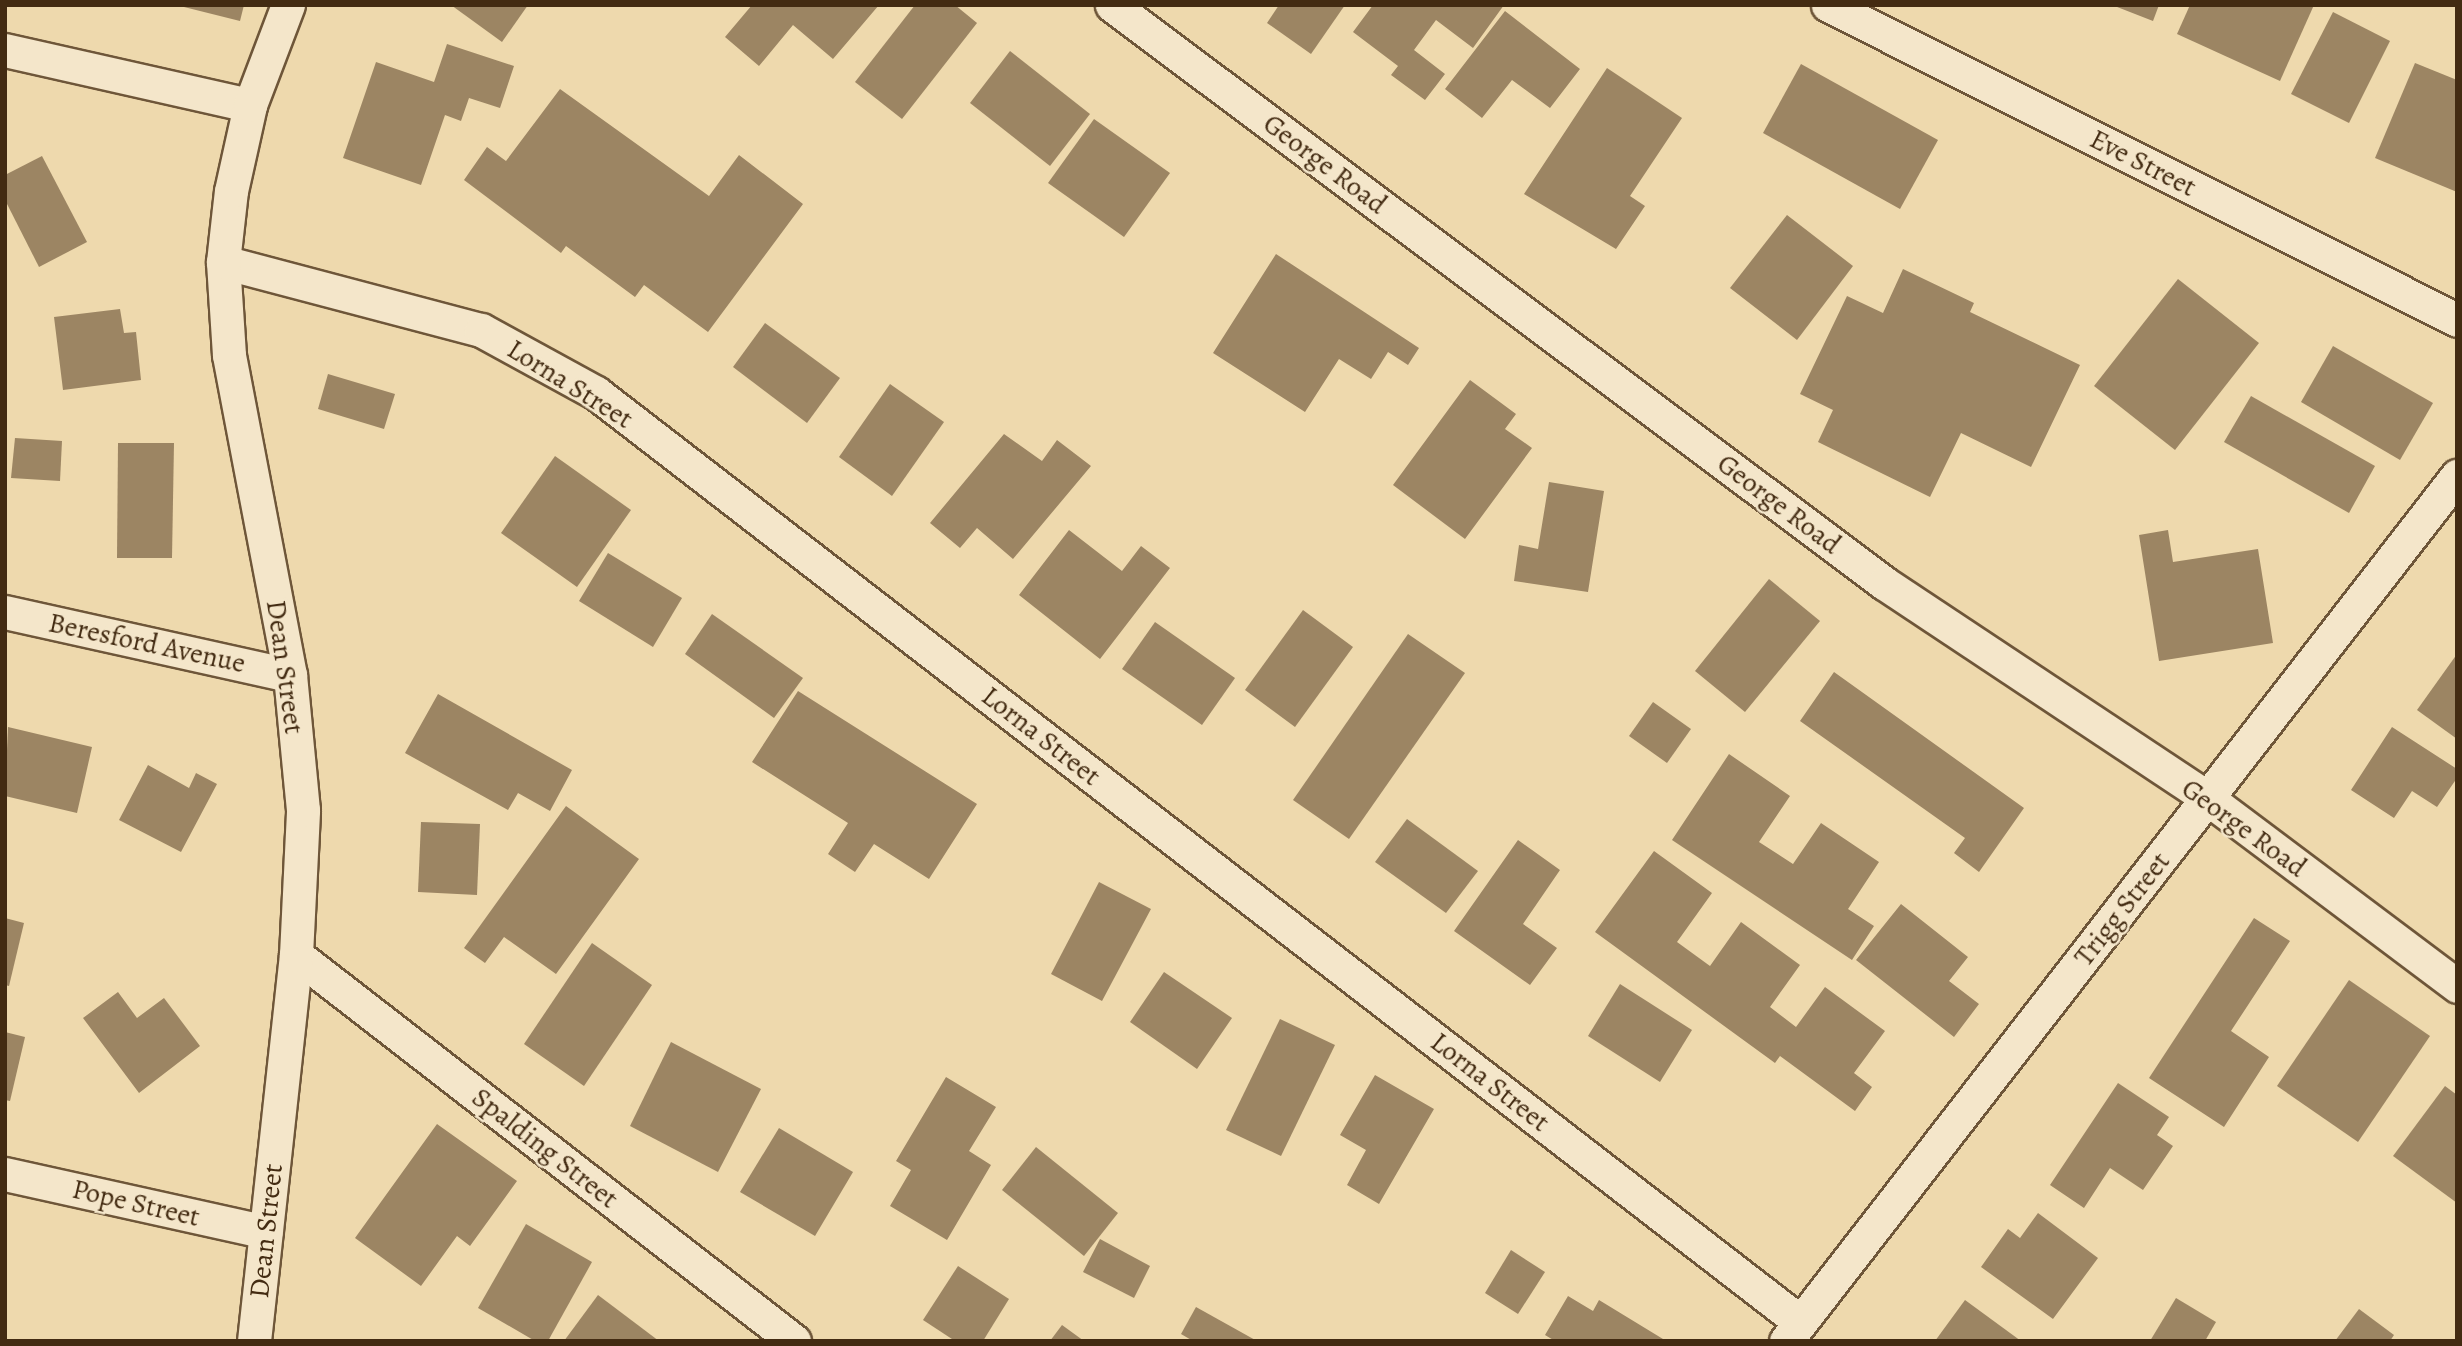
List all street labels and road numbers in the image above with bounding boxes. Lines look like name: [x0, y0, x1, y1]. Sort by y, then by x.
street label: George Road: [1257, 107, 1393, 221]
street label: Eve Street: [2084, 122, 2202, 204]
street label: Lorna Street: [501, 332, 639, 436]
street label: George Road: [1711, 447, 1847, 561]
street label: Dean Street: [259, 598, 311, 736]
street label: Beresford Avenue: [46, 606, 248, 680]
street label: Lorna Street: [975, 679, 1107, 793]
street label: George Road: [2175, 772, 2313, 884]
street label: Trigg Street: [2067, 845, 2177, 973]
street label: Lorna Street: [1424, 1025, 1556, 1139]
street label: Spalding Street: [465, 1081, 625, 1215]
street label: Dean Street: [242, 1162, 290, 1300]
street label: Pope Street: [69, 1172, 203, 1234]

